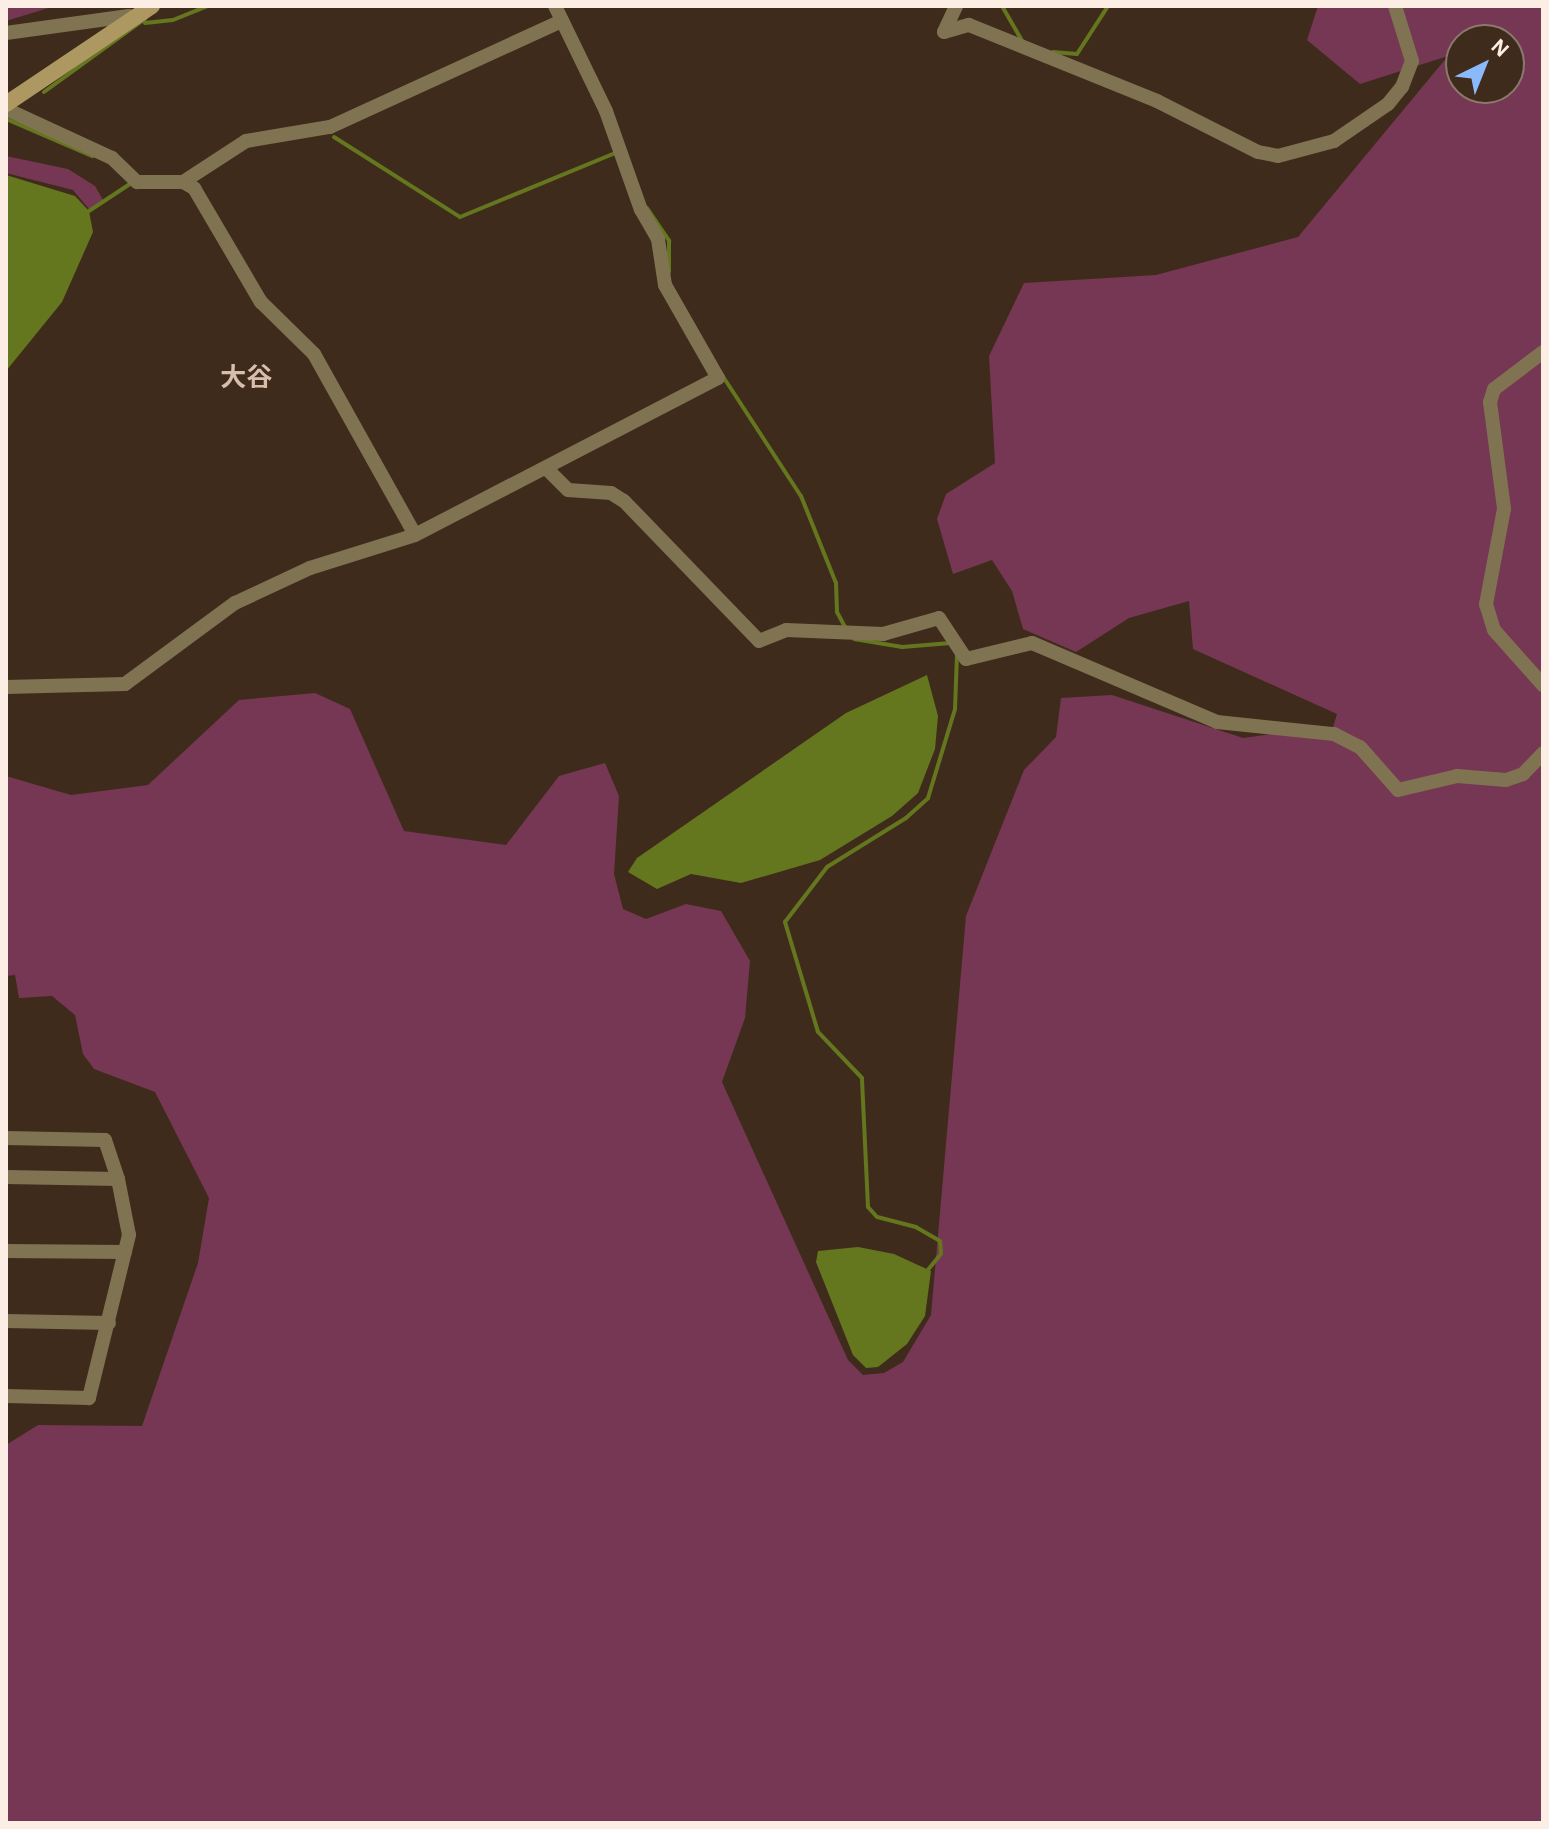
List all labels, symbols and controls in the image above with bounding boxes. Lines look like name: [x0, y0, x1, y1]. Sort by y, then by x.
north arrow: [1445, 24, 1525, 104]
text: N: [1487, 35, 1513, 61]
district label: 大谷: [220, 363, 272, 395]

